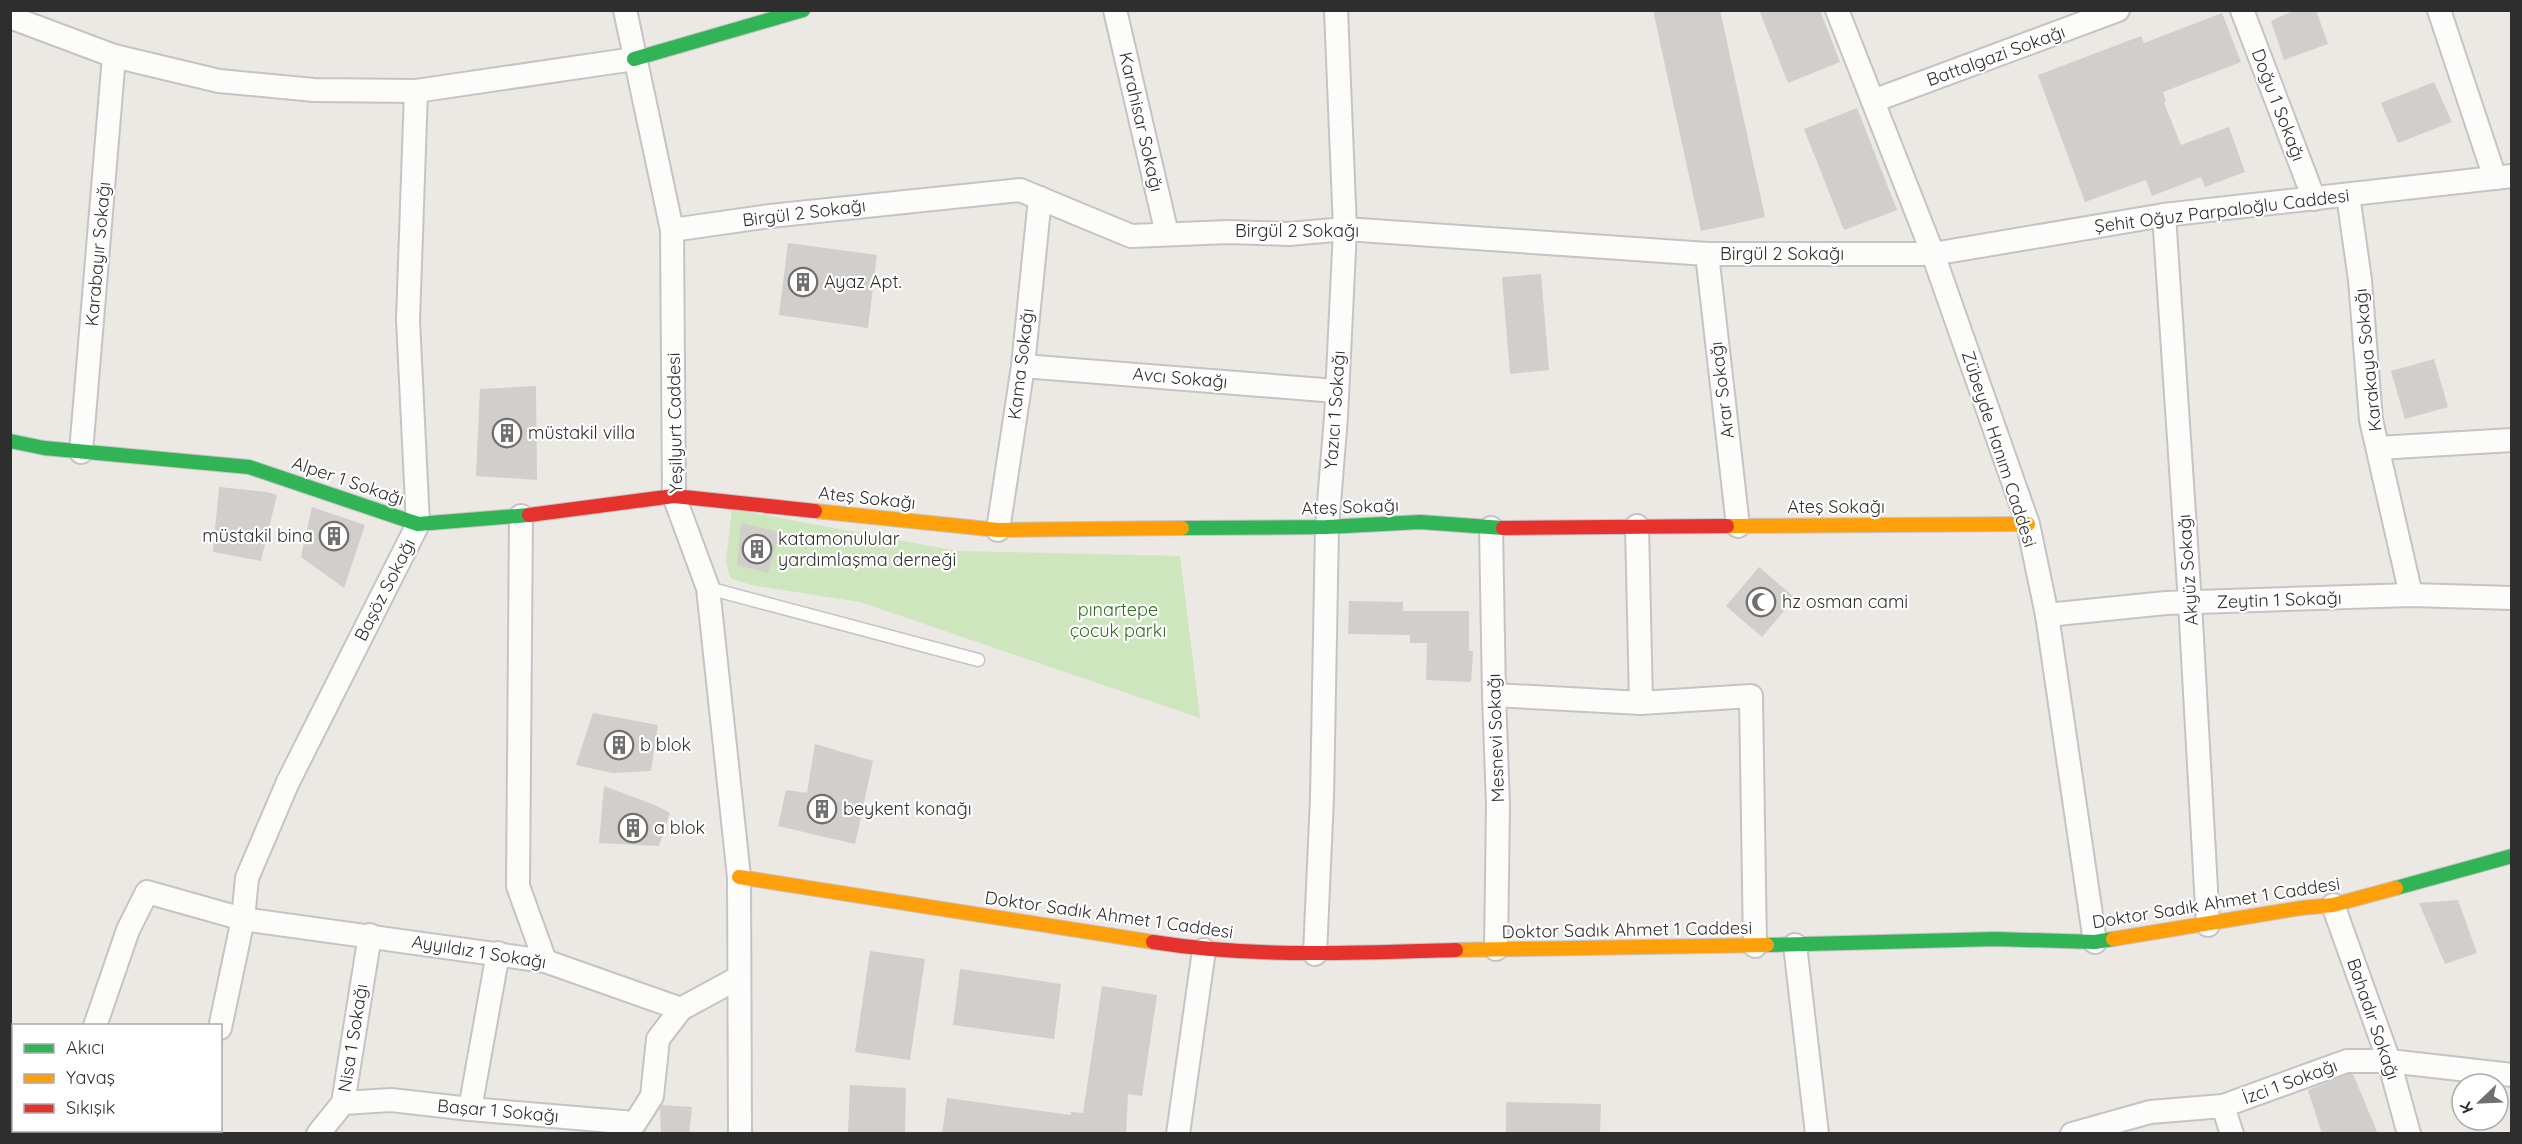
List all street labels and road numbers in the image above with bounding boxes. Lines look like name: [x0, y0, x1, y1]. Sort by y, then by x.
street label: Battalgazi Sokağı: [1923, 20, 2068, 91]
street label: Doğu 1 Sokağı: [2247, 45, 2310, 164]
street label: Karahisar Sokağı: [1114, 50, 1169, 194]
street label: Karabayır Sokağı: [80, 181, 115, 327]
street label: Şehit Oğuz Parpaloğlu Caddesi: [2093, 183, 2351, 238]
street label: Birgül 2 Sokağı: [741, 194, 867, 231]
street label: Birgül 2 Sokağı: [1235, 219, 1359, 242]
street label: Birgül 2 Sokağı: [1720, 242, 1844, 265]
street label: Karakaya Sokağı: [2349, 287, 2386, 433]
street label: Kama Sokağı: [1002, 307, 1039, 421]
street label: Arar Sokağı: [1704, 340, 1739, 440]
street label: Zübeyde Hanım Caddesi: [1957, 348, 2042, 550]
street label: Yazıcı 1 Sokağı: [1319, 350, 1350, 470]
street label: Yeşilyurt Caddesi: [662, 352, 687, 494]
street label: Avcı Sokağı: [1132, 362, 1228, 393]
street label: Alper 1 Sokağı: [289, 451, 407, 510]
street label: Ateş Sokağı: [817, 481, 917, 514]
street label: Ateş Sokağı: [1301, 493, 1399, 520]
street label: Ateş Sokağı: [1787, 495, 1885, 518]
street label: Akyüz Sokağı: [2172, 513, 2203, 627]
street label: Başöz Sokağı: [349, 535, 420, 645]
street label: Zeytin 1 Sokağı: [2216, 586, 2342, 613]
street label: Mesnevi Sokağı: [1482, 673, 1509, 803]
street label: Doktor Sadık Ahmet 1 Caddesi: [2090, 872, 2341, 933]
street label: Doktor Sadık Ahmet 1 Caddesi: [983, 886, 1235, 943]
street label: Doktor Sadık Ahmet 1 Caddesi: [1501, 916, 1752, 943]
street label: Ayyıldız 1 Sokağı: [410, 930, 548, 973]
street label: Bahadır Sokağı: [2342, 955, 2405, 1083]
street label: Nisa 1 Sokağı: [333, 982, 372, 1094]
street label: İzci 1 Sokağı: [2239, 1054, 2340, 1109]
street label: Başar 1 Sokağı: [436, 1094, 560, 1127]

